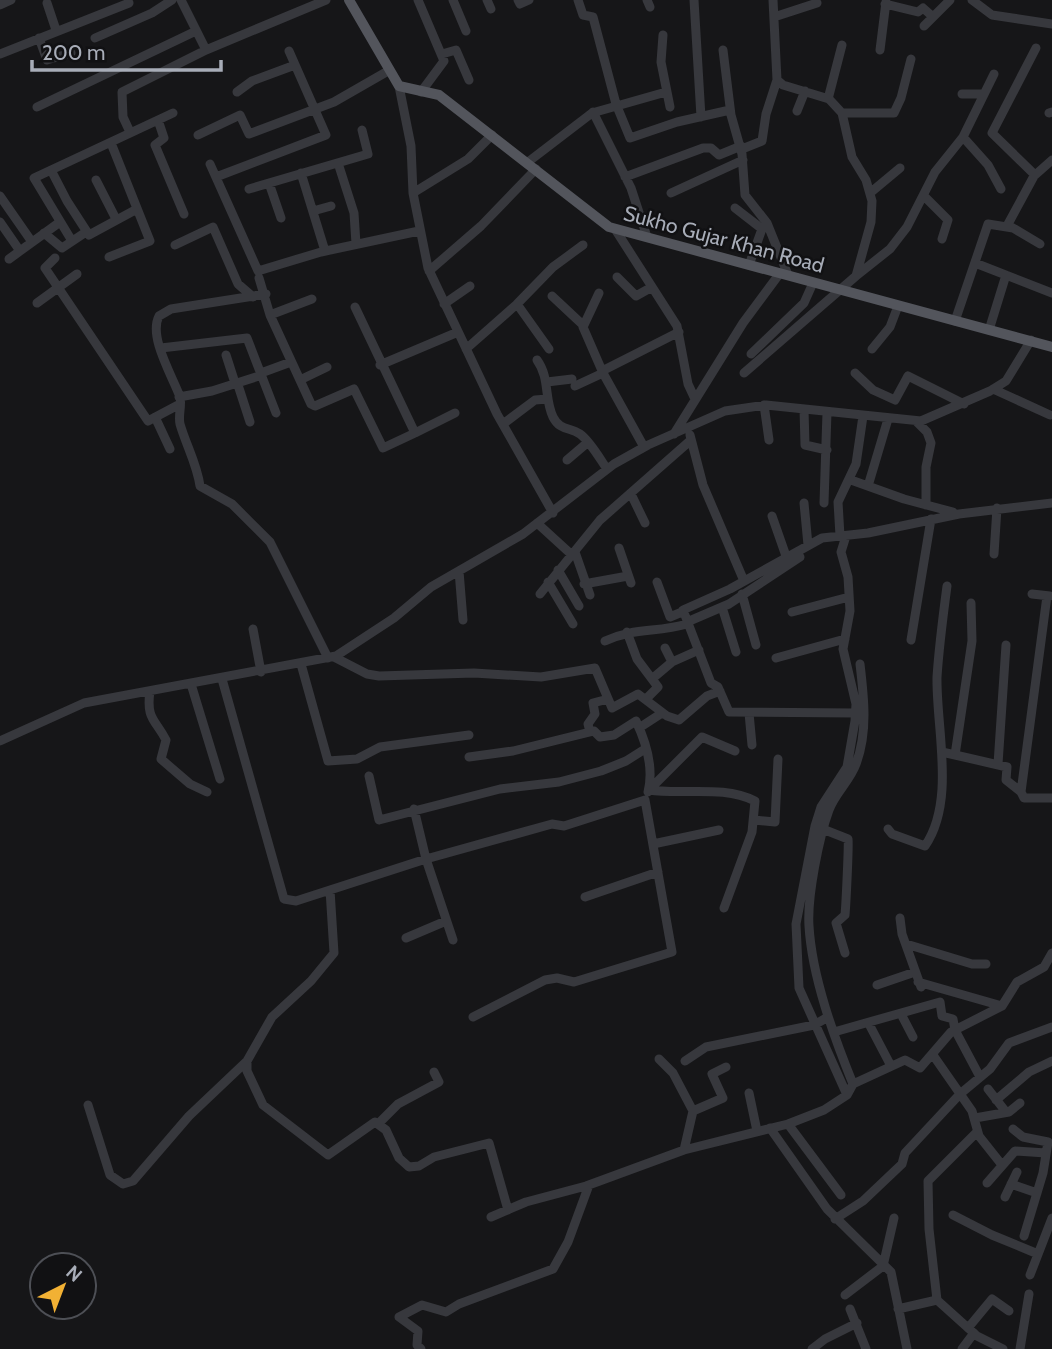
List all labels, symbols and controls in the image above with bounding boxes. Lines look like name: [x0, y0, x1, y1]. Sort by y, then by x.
scale bar: [32, 28, 220, 72]
text: 200 m: [42, 40, 105, 65]
street label: Sukho Gujar Khan Road: [621, 200, 827, 279]
north arrow: [28, 1251, 98, 1321]
text: N: [61, 1261, 87, 1287]

